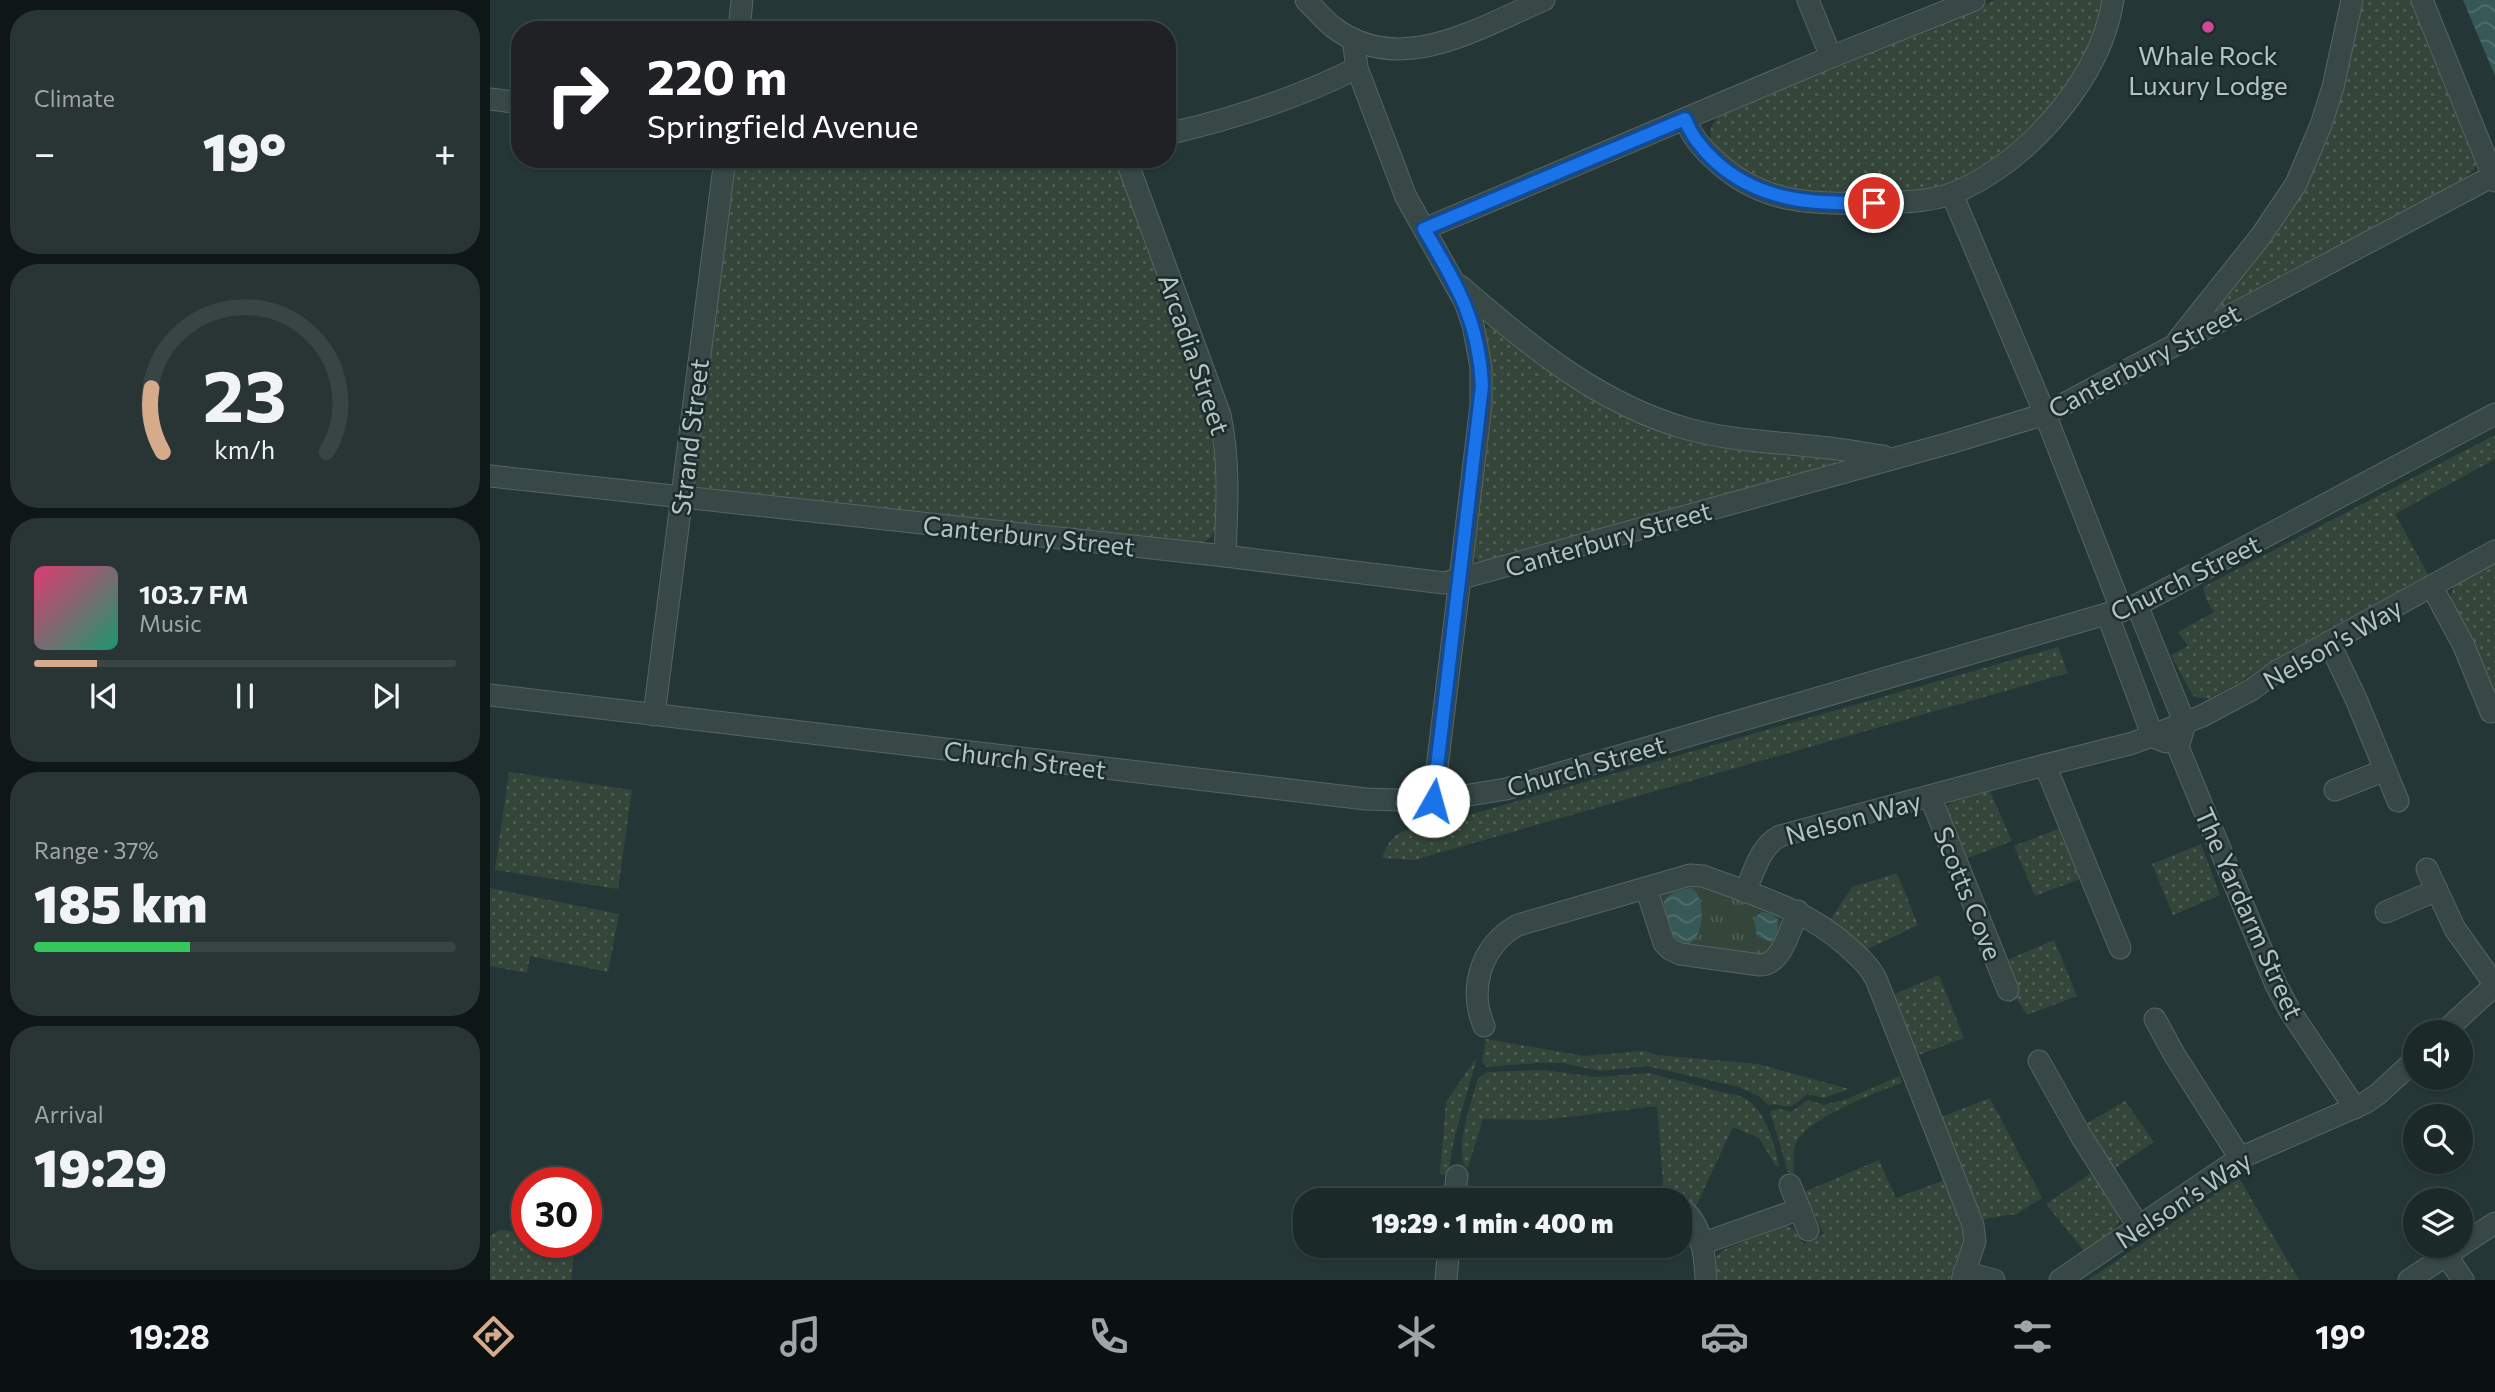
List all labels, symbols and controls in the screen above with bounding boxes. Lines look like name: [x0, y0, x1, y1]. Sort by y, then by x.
marker: Whale Rock Luxury Lodge: [2200, 19, 2216, 35]
place label: Whale Rock Luxury Lodge: [2128, 39, 2288, 100]
text: 220 m: [647, 45, 787, 105]
icon: right: [532, 49, 623, 140]
text: Climate: [34, 84, 115, 112]
text: Springfield Avenue: [647, 105, 919, 145]
text: 19°: [203, 118, 286, 182]
text: −: [34, 128, 56, 175]
text: +: [434, 128, 456, 175]
pin: [1844, 173, 1904, 233]
icon: arrive: [1855, 184, 1893, 222]
street label: Arcadia Street: [1153, 269, 1237, 439]
street label: Canterbury Street: [2043, 296, 2245, 424]
text: 23: [203, 348, 287, 437]
street label: Strand Street: [664, 357, 714, 517]
text: km/h: [215, 434, 275, 464]
street label: Canterbury Street: [1501, 494, 1715, 582]
street label: Canterbury Street: [921, 508, 1137, 562]
street label: Church Street: [2105, 527, 2265, 627]
text: 103.7 FM: [139, 578, 249, 609]
street label: Nelson’s Way: [2257, 591, 2407, 695]
text: Music: [139, 609, 202, 637]
icon: previous: [85, 677, 123, 715]
icon: pause: [226, 677, 264, 715]
icon: next: [367, 677, 405, 715]
street label: Church Street: [1503, 728, 1669, 802]
street label: Church Street: [942, 734, 1108, 784]
position arrow: [1396, 764, 1470, 838]
street label: Nelson Way: [1782, 784, 1924, 850]
street label: The Yardarm Street: [2189, 802, 2311, 1024]
street label: Scotts Cove: [1928, 822, 2010, 964]
text: Range · 37%: [34, 836, 159, 864]
text: 185 km: [34, 870, 207, 934]
map controls: [2403, 1020, 2473, 1258]
button: sound: [2403, 1020, 2473, 1090]
text: Arrival: [34, 1100, 104, 1128]
button: search: [2403, 1104, 2473, 1174]
text: 19:29: [34, 1134, 167, 1198]
street label: Nelson’s Way: [2109, 1144, 2257, 1254]
speed limit sign: 30: [511, 1167, 602, 1258]
button: layers: [2403, 1188, 2473, 1258]
text: 19:29 · 1 min · 400 m: [1371, 1207, 1614, 1238]
icon: directions: [469, 1312, 518, 1361]
icon: music: [776, 1312, 825, 1361]
icon: phone: [1084, 1312, 1133, 1361]
icon: climate: [1392, 1312, 1441, 1361]
icon: car: [1700, 1312, 1749, 1361]
icon: filters: [2008, 1312, 2057, 1361]
text: 19:28: [129, 1316, 210, 1356]
text: 19°: [2315, 1316, 2366, 1356]

